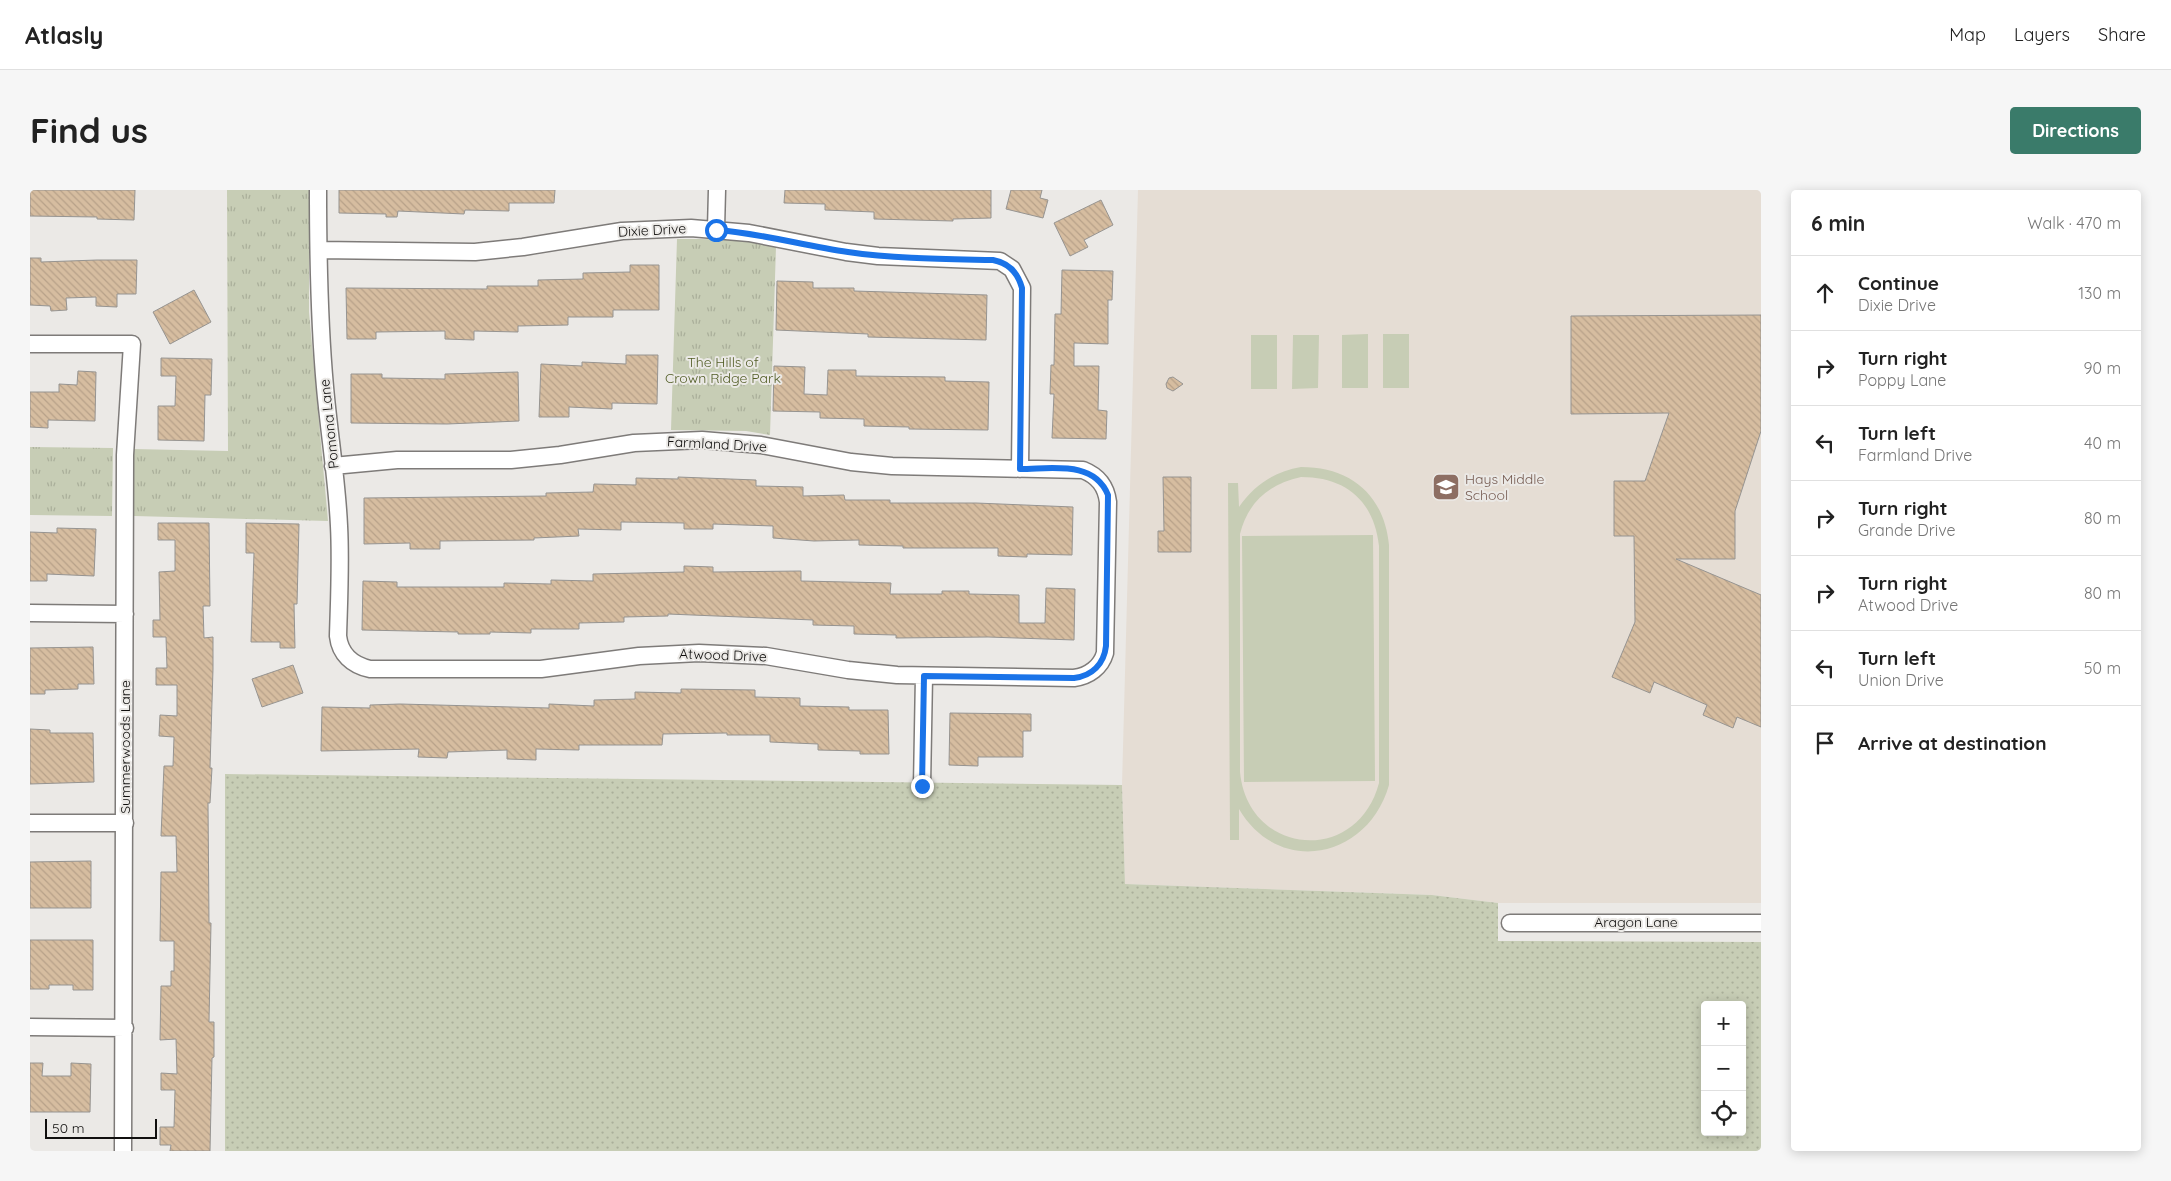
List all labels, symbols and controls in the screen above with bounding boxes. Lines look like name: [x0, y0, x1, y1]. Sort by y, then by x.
text: Atlasly: [25, 20, 103, 50]
text: Map: [1949, 23, 1986, 46]
text: Layers: [2014, 23, 2070, 46]
text: Share: [2098, 23, 2146, 46]
button: Directions: [2010, 107, 2141, 154]
text: Find us: [30, 108, 148, 152]
text: 6 min: [1811, 210, 1865, 236]
text: Walk · 470 m: [2027, 213, 2121, 233]
street label: Dixie Drive: [617, 219, 687, 241]
route start: [705, 219, 728, 242]
text: Continue: [1858, 271, 1939, 295]
icon: ahead: [1811, 279, 1839, 307]
text: 130 m: [2078, 283, 2121, 303]
text: Dixie Drive: [1858, 295, 1936, 315]
text: Turn right: [1858, 346, 1947, 370]
park label: The Hills of Crown Ridge Park: [665, 353, 781, 387]
icon: right: [1811, 354, 1839, 382]
text: 90 m: [2084, 358, 2121, 378]
text: Poppy Lane: [1858, 370, 1946, 390]
street label: Pomona Lane: [315, 378, 343, 470]
text: Turn left: [1858, 421, 1936, 445]
icon: left: [1811, 429, 1839, 457]
street label: Farmland Drive: [667, 432, 768, 456]
text: 40 m: [2084, 433, 2121, 453]
text: Farmland Drive: [1858, 445, 1972, 465]
place label: Hays Middle School: [1465, 470, 1544, 504]
school or university icon: Hays Middle School: [1431, 472, 1461, 502]
text: Turn right: [1858, 496, 1947, 520]
icon: right: [1811, 504, 1839, 532]
text: 80 m: [2084, 508, 2121, 528]
text: Grande Drive: [1858, 520, 1956, 540]
text: Turn right: [1858, 571, 1947, 595]
icon: right: [1811, 579, 1839, 607]
text: 80 m: [2084, 583, 2121, 603]
text: Atwood Drive: [1858, 595, 1958, 615]
street label: Atwood Drive: [679, 644, 767, 666]
text: Turn left: [1858, 646, 1936, 670]
icon: left: [1811, 654, 1839, 682]
text: 50 m: [2084, 658, 2121, 678]
text: Union Drive: [1858, 670, 1944, 690]
street label: Summerwoods Lane: [116, 680, 134, 814]
icon: arrive: [1811, 729, 1839, 757]
text: Arrive at destination: [1858, 731, 2047, 755]
route end: [911, 775, 934, 798]
street label: Aragon Lane: [1594, 913, 1678, 931]
map controls: [1701, 1001, 1746, 1136]
button: +: [1701, 1001, 1746, 1046]
button: −: [1701, 1046, 1746, 1091]
button: locate: [1701, 1091, 1746, 1136]
scale bar: [45, 1116, 158, 1139]
text: 50 m: [52, 1119, 85, 1137]

